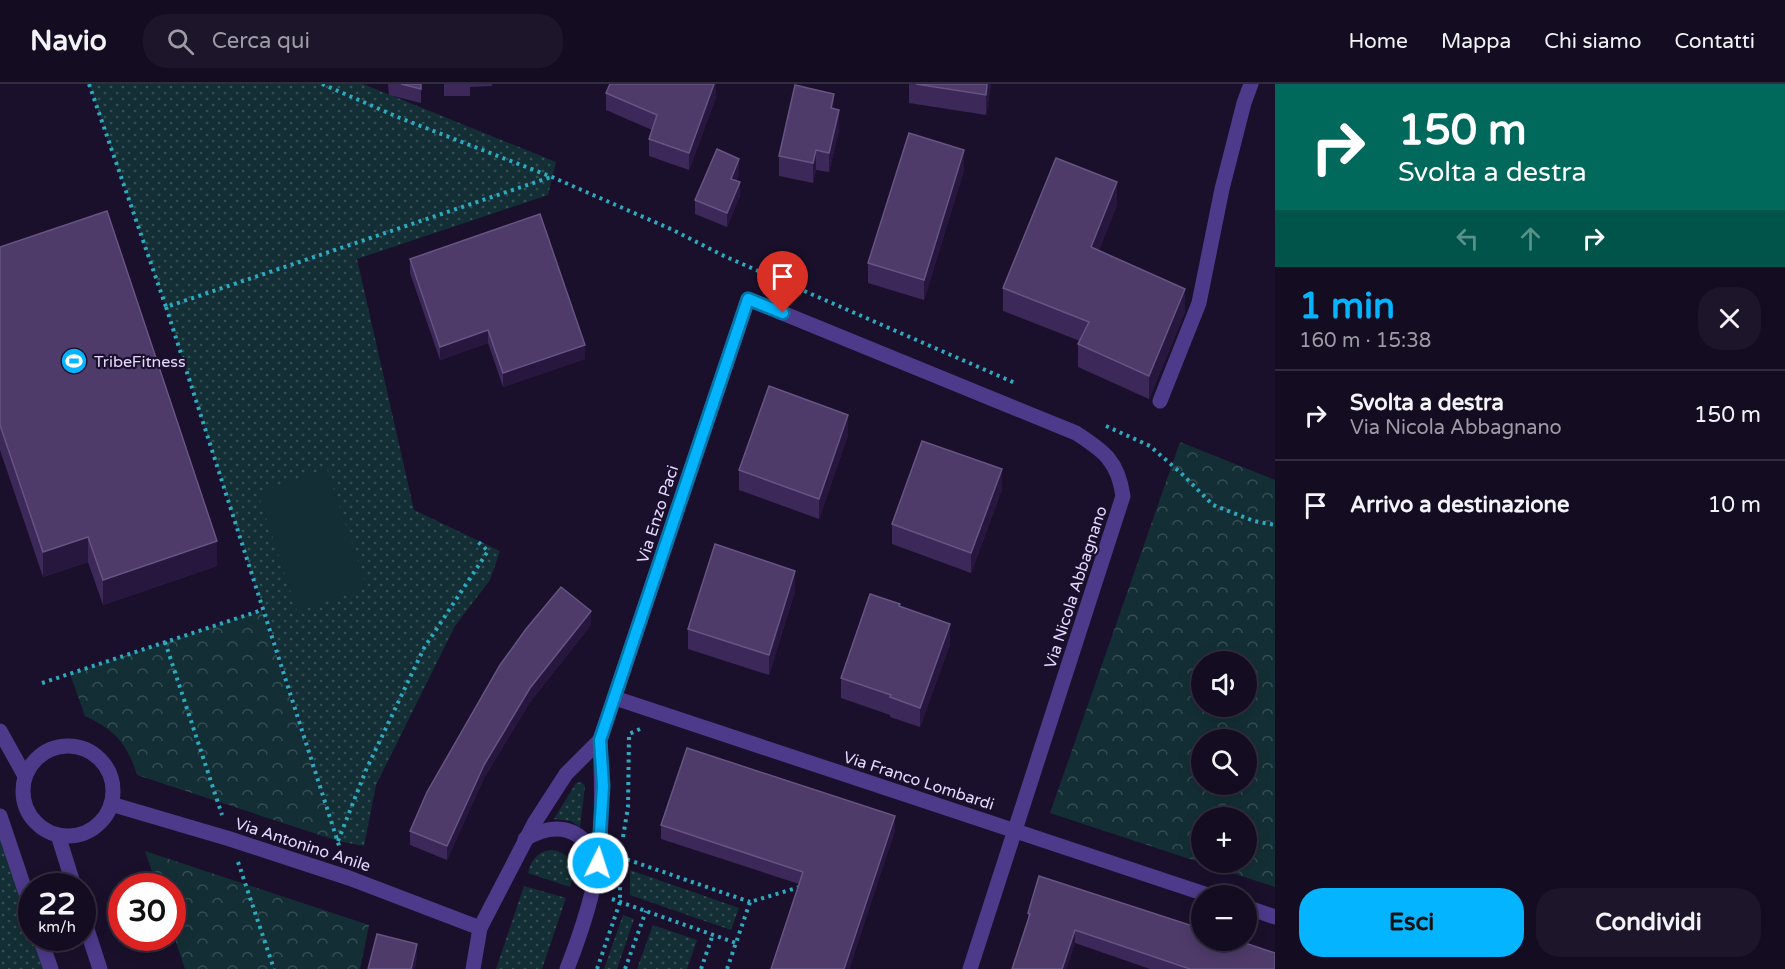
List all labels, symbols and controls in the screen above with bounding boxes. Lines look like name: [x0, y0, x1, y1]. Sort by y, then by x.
search box: [143, 14, 563, 68]
text: Navio: [30, 24, 107, 58]
icon: search: [164, 25, 197, 58]
text: Cerca qui: [212, 28, 310, 54]
text: Home: [1348, 29, 1408, 54]
text: Mappa: [1441, 29, 1511, 54]
text: Chi siamo: [1544, 29, 1642, 54]
text: Contatti: [1675, 29, 1755, 54]
text: 150 m: [1398, 105, 1527, 156]
icon: right: [1299, 108, 1377, 186]
text: Svolta a destra: [1398, 156, 1587, 189]
icon: left: [1451, 222, 1484, 255]
icon: ahead: [1514, 222, 1547, 255]
icon: right: [1577, 222, 1610, 255]
pin: [757, 251, 808, 313]
icon: arrive: [766, 260, 799, 293]
text: 1 min: [1299, 285, 1395, 328]
button: close: [1698, 287, 1761, 350]
text: 160 m · 15:38: [1299, 329, 1431, 353]
sports icon: TribeFitness: [59, 346, 89, 376]
place label: TribeFitness: [94, 352, 186, 372]
text: Svolta a destra: [1350, 390, 1504, 416]
icon: right: [1299, 399, 1332, 432]
text: 150 m: [1694, 402, 1761, 428]
text: Via Nicola Abbagnano: [1350, 416, 1562, 440]
street label: Via Enzo Paci: [633, 463, 683, 566]
icon: arrive: [1299, 489, 1332, 522]
text: Arrivo a destinazione: [1350, 492, 1569, 518]
text: 10 m: [1707, 492, 1761, 518]
street label: Via Nicola Abbagnano: [1040, 504, 1112, 671]
map controls: [1191, 651, 1257, 951]
button: sound: [1191, 651, 1257, 717]
button: search: [1191, 729, 1257, 795]
street label: Via Franco Lombardi: [841, 747, 997, 815]
button: +: [1191, 807, 1257, 873]
street label: Via Antonino Anile: [232, 814, 373, 876]
position arrow: [566, 831, 630, 895]
speed limit sign: 30: [108, 873, 186, 951]
button: −: [1191, 885, 1257, 951]
text: 22: [38, 886, 76, 923]
button: Esci: [1299, 888, 1524, 957]
button: Condividi: [1536, 888, 1761, 957]
text: km/h: [38, 918, 76, 936]

